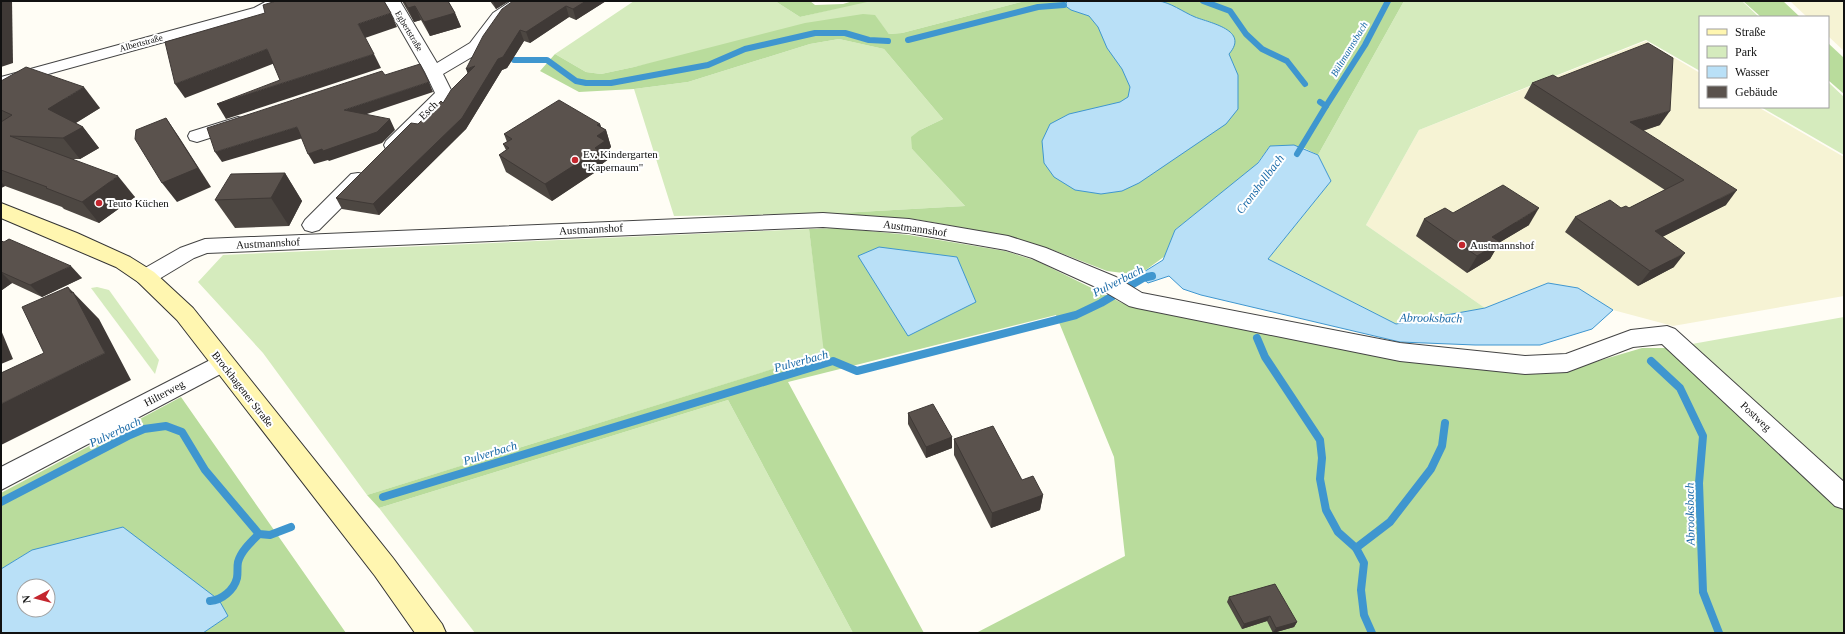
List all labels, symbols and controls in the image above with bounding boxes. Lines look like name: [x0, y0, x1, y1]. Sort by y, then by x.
street label: Egbertstraße: [393, 9, 425, 53]
legend: [1699, 16, 1829, 108]
water label: Bültmannsbach: [1328, 20, 1370, 78]
text: Straße: [1735, 25, 1766, 39]
street label: Albertstraße: [118, 32, 164, 54]
text: Park: [1735, 45, 1757, 59]
text: Wasser: [1735, 65, 1769, 79]
text: Gebäude: [1735, 85, 1778, 99]
street label: Esch: [416, 98, 440, 122]
place label: Ev. Kindergarten "Kapernaum": [583, 148, 658, 173]
water label: Cronshollbach: [1233, 151, 1287, 217]
marker: Ev. Kindergarten "Kapernaum": [570, 155, 580, 165]
place label: Teuto Küchen: [107, 197, 169, 209]
marker: Teuto Küchen: [94, 198, 104, 208]
street label: Austmannshof: [882, 218, 948, 238]
street label: Austmannshof: [559, 221, 624, 237]
street label: Austmannshof: [236, 235, 301, 251]
place label: Austmannshof: [1470, 239, 1535, 251]
marker: Austmannshof: [1457, 240, 1467, 250]
water label: Pulverbach: [1089, 262, 1146, 300]
water label: Abrooksbach: [1398, 310, 1463, 326]
water label: Pulverbach: [772, 347, 830, 375]
street label: Brockhagener Straße: [210, 349, 276, 429]
street label: Hilterweg: [142, 377, 187, 409]
street label: Postweg: [1738, 399, 1774, 433]
water label: Pulverbach: [86, 414, 143, 450]
water label: Pulverbach: [461, 438, 518, 468]
water label: Abrooksbach: [1682, 482, 1698, 547]
north arrow: [16, 578, 56, 618]
text: N: [20, 594, 33, 604]

